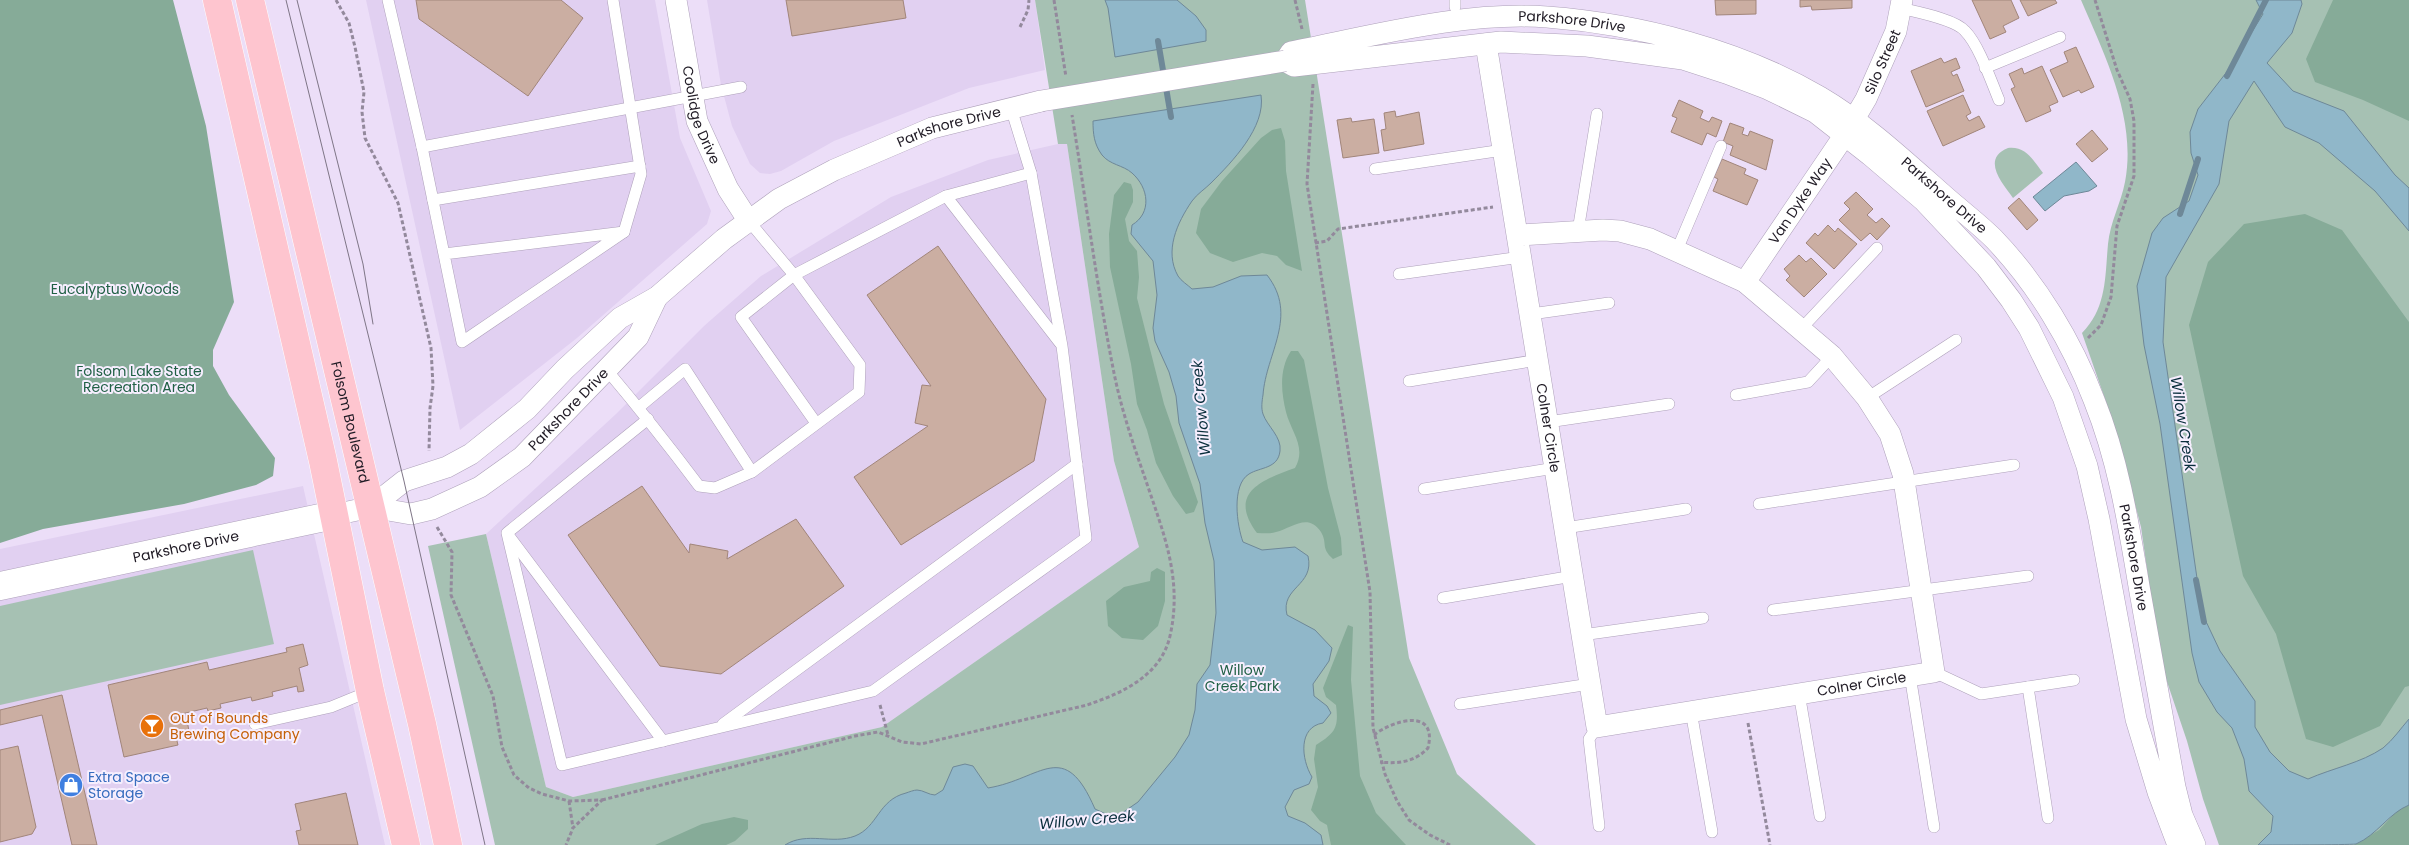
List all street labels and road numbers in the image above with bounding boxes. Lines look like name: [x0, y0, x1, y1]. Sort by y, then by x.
street label: Parkshore Drive: [1518, 6, 1628, 37]
street label: Silo Street: [1859, 26, 1905, 97]
street label: Coolidge Drive: [678, 64, 725, 168]
street label: Parkshore Drive: [894, 101, 1003, 152]
street label: Parkshore Drive: [1897, 152, 1992, 238]
street label: Van Dyke Way: [1764, 154, 1836, 248]
street label: Folsom Boulevard: [326, 359, 374, 485]
street label: Parkshore Drive: [523, 363, 613, 455]
street label: Colner Circle: [1531, 382, 1566, 474]
street label: Parkshore Drive: [2114, 502, 2153, 613]
street label: Parkshore Drive: [131, 525, 241, 568]
street label: Colner Circle: [1816, 667, 1908, 701]

